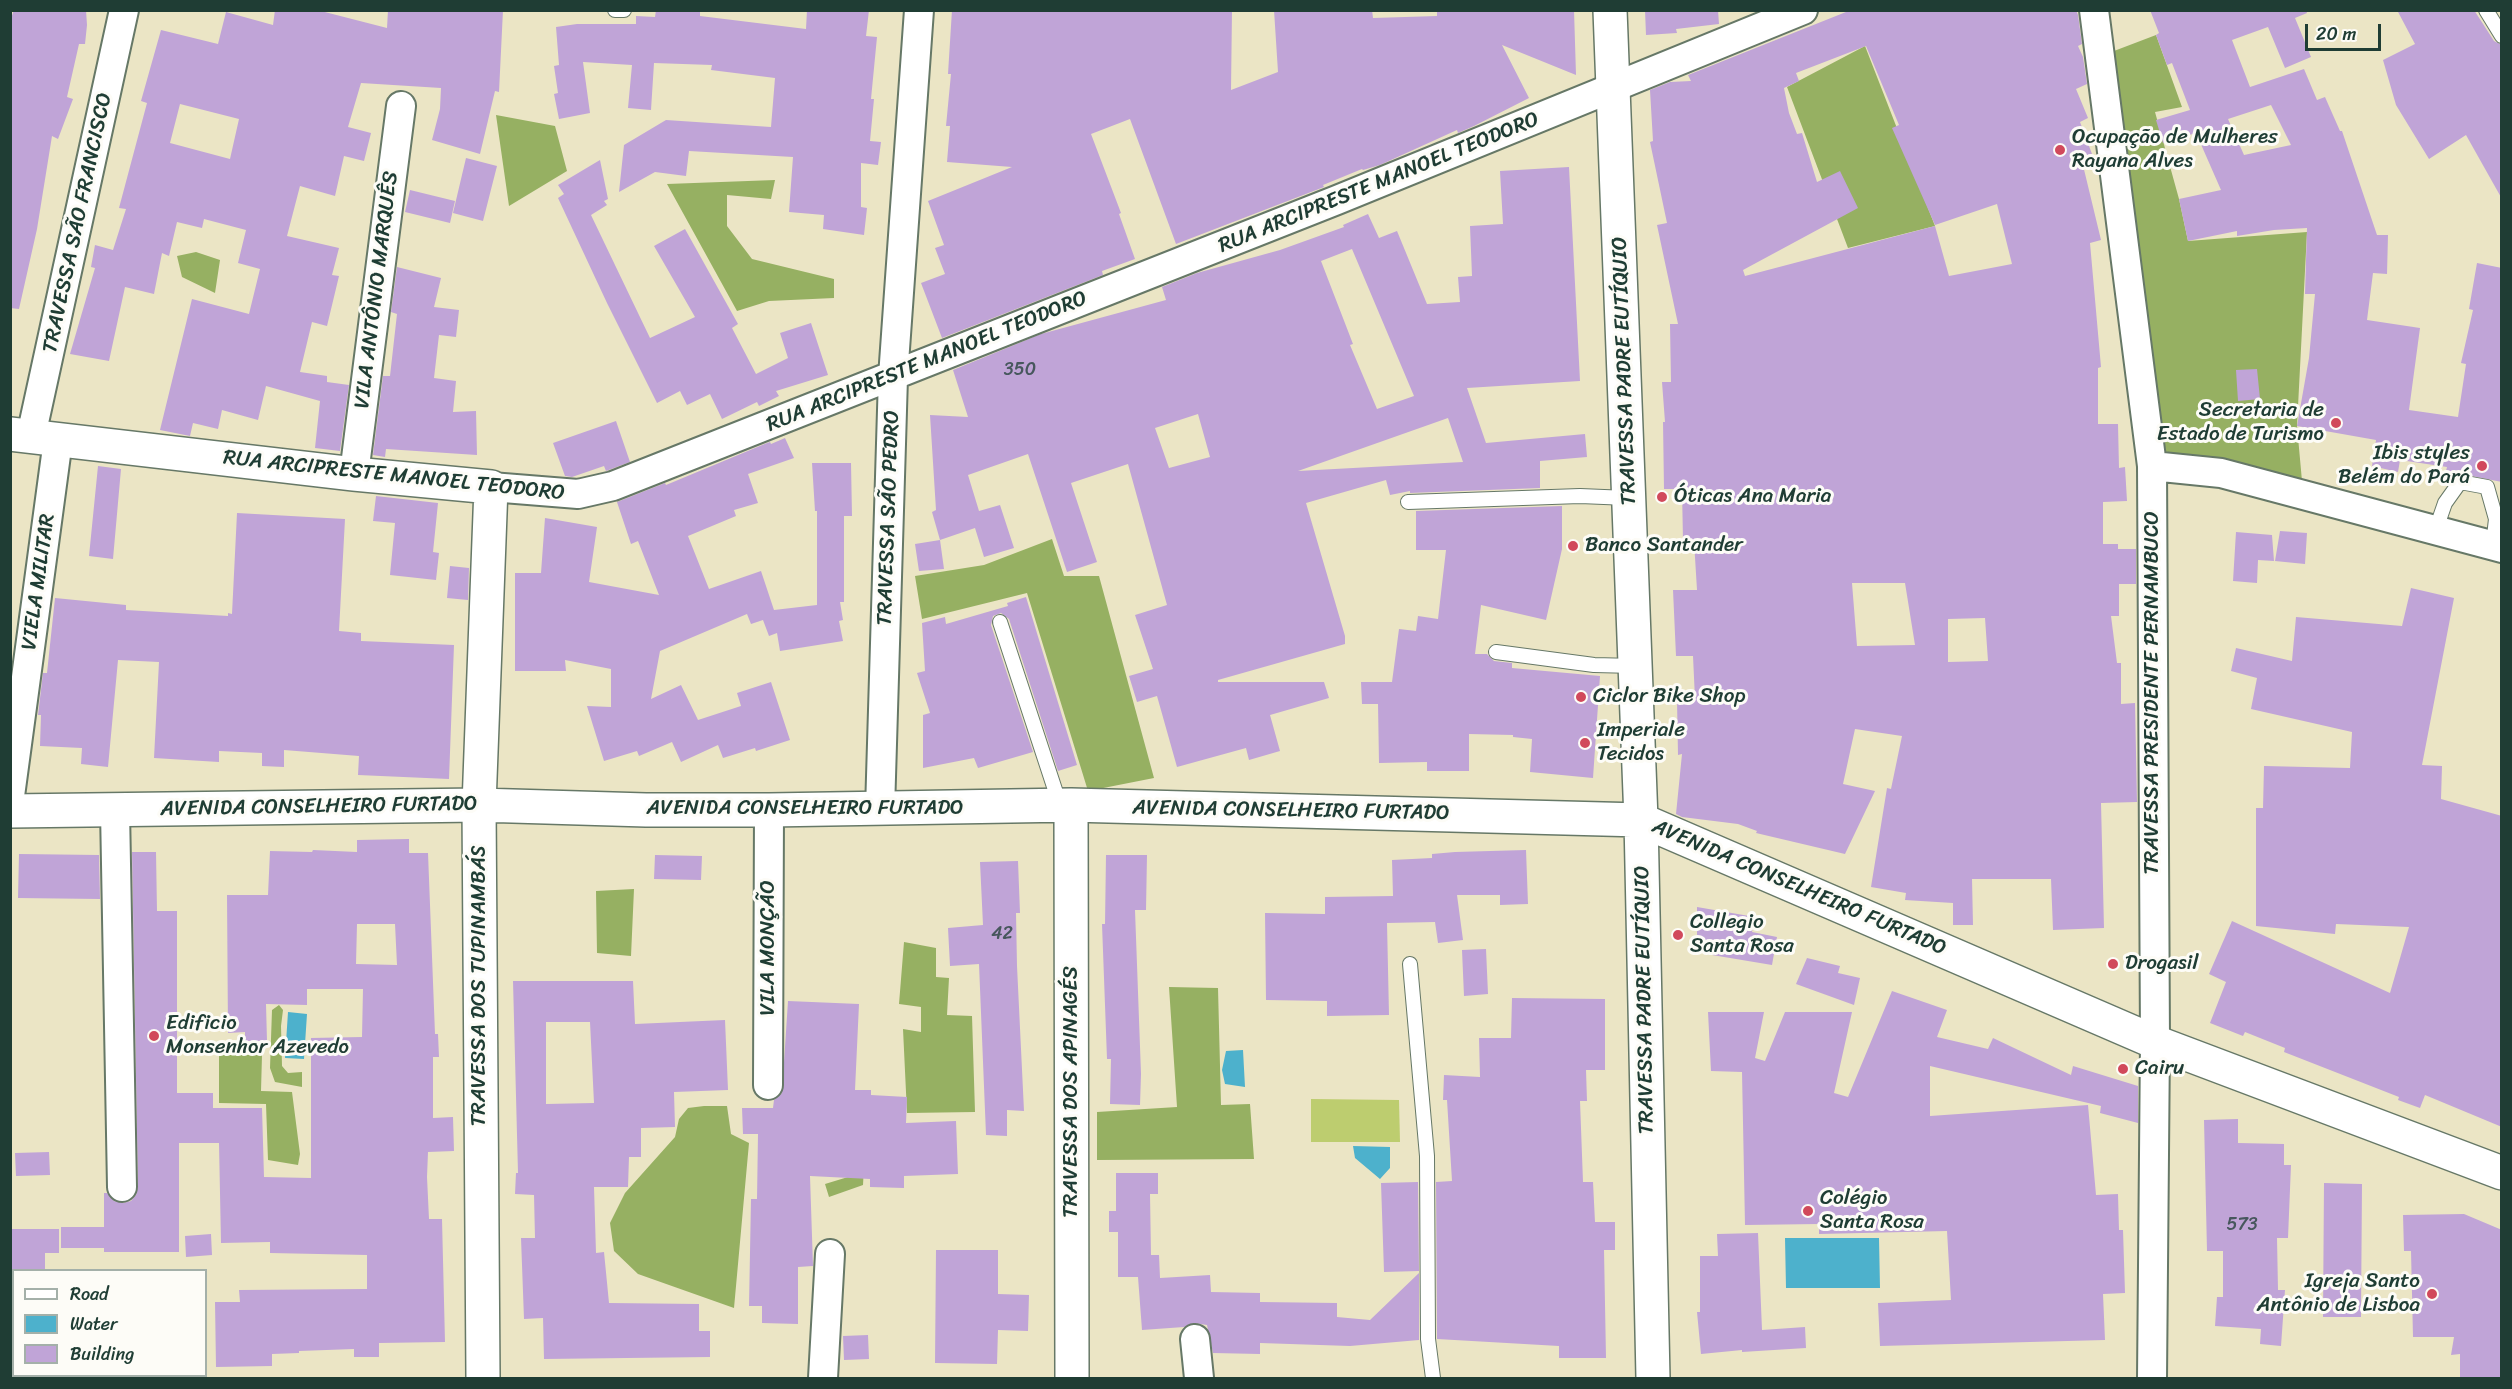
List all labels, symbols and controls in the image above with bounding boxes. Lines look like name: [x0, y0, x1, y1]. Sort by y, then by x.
scale bar: [2308, 12, 2384, 50]
text: 20 m: [2316, 18, 2356, 50]
street label: TRAVESSA SÃO FRANCISCO: [38, 91, 118, 355]
street label: RUA ARCIPRESTE MANOEL TEODORO: [1215, 107, 1543, 259]
place label: Ocupação de Mulheres Rayana Alves: [2072, 125, 2278, 175]
marker: Ocupação de Mulheres Rayana Alves: [2053, 143, 2067, 157]
street label: VILA ANTÔNIO MARQUÊS: [350, 170, 404, 410]
street label: TRAVESSA PADRE EUTÍQUIO: [1608, 236, 1642, 506]
street label: RUA ARCIPRESTE MANOEL TEODORO: [763, 286, 1091, 438]
house number: 350: [1004, 359, 1036, 381]
place label: Secretaria de Estado de Turismo: [2157, 398, 2324, 448]
street label: TRAVESSA SÃO PEDRO: [873, 410, 905, 626]
marker: Secretaria de Estado de Turismo: [2329, 416, 2343, 430]
place label: Ibis styles Belém do Pará: [2338, 441, 2470, 491]
street label: RUA ARCIPRESTE MANOEL TEODORO: [222, 446, 566, 506]
marker: Ibis styles Belém do Pará: [2475, 459, 2489, 473]
place label: Óticas Ana Maria: [1674, 484, 1831, 510]
marker: Óticas Ana Maria: [1655, 490, 1669, 504]
street label: TRAVESSA PRESIDENTE PERNAMBUCO: [2140, 511, 2166, 875]
street label: VIELA MILITAR: [17, 512, 61, 652]
place label: Banco Santander: [1585, 533, 1743, 559]
marker: Banco Santander: [1566, 539, 1580, 553]
place label: Ciclor Bike Shop: [1593, 684, 1746, 710]
marker: Ciclor Bike Shop: [1574, 690, 1588, 704]
place label: Imperiale Tecidos: [1597, 718, 1685, 768]
marker: Imperiale Tecidos: [1578, 736, 1592, 750]
street label: AVENIDA CONSELHEIRO FURTADO: [160, 792, 478, 822]
street label: AVENIDA CONSELHEIRO FURTADO: [646, 796, 964, 822]
street label: AVENIDA CONSELHEIRO FURTADO: [1132, 796, 1450, 826]
street label: AVENIDA CONSELHEIRO FURTADO: [1648, 814, 1950, 962]
street label: TRAVESSA DOS TUPINAMBÁS: [467, 845, 493, 1127]
street label: TRAVESSA PADRE EUTÍQUIO: [1630, 865, 1660, 1135]
street label: VILA MONÇÃO: [756, 880, 782, 1016]
place label: Collegio Santa Rosa: [1690, 910, 1794, 960]
house number: 42: [991, 923, 1013, 945]
marker: Collegio Santa Rosa: [1671, 928, 1685, 942]
place label: Drogasil: [2125, 951, 2198, 977]
marker: Drogasil: [2106, 957, 2120, 971]
street label: TRAVESSA DOS APINAGÉS: [1059, 966, 1085, 1218]
place label: Edificio Monsenhor Azevedo: [166, 1011, 349, 1061]
marker: Edificio Monsenhor Azevedo: [147, 1029, 161, 1043]
place label: Cairu: [2135, 1056, 2184, 1082]
marker: Cairu: [2116, 1062, 2130, 1076]
place label: Colégio Santa Rosa: [1820, 1186, 1924, 1236]
marker: Colégio Santa Rosa: [1801, 1204, 1815, 1218]
house number: 573: [2226, 1214, 2258, 1236]
legend: [12, 1269, 207, 1377]
place label: Igreja Santo Antônio de Lisboa: [2257, 1269, 2420, 1319]
text: Road: [70, 1278, 109, 1310]
marker: Igreja Santo Antônio de Lisboa: [2425, 1287, 2439, 1301]
text: Water: [70, 1308, 117, 1340]
text: Building: [70, 1338, 134, 1370]

